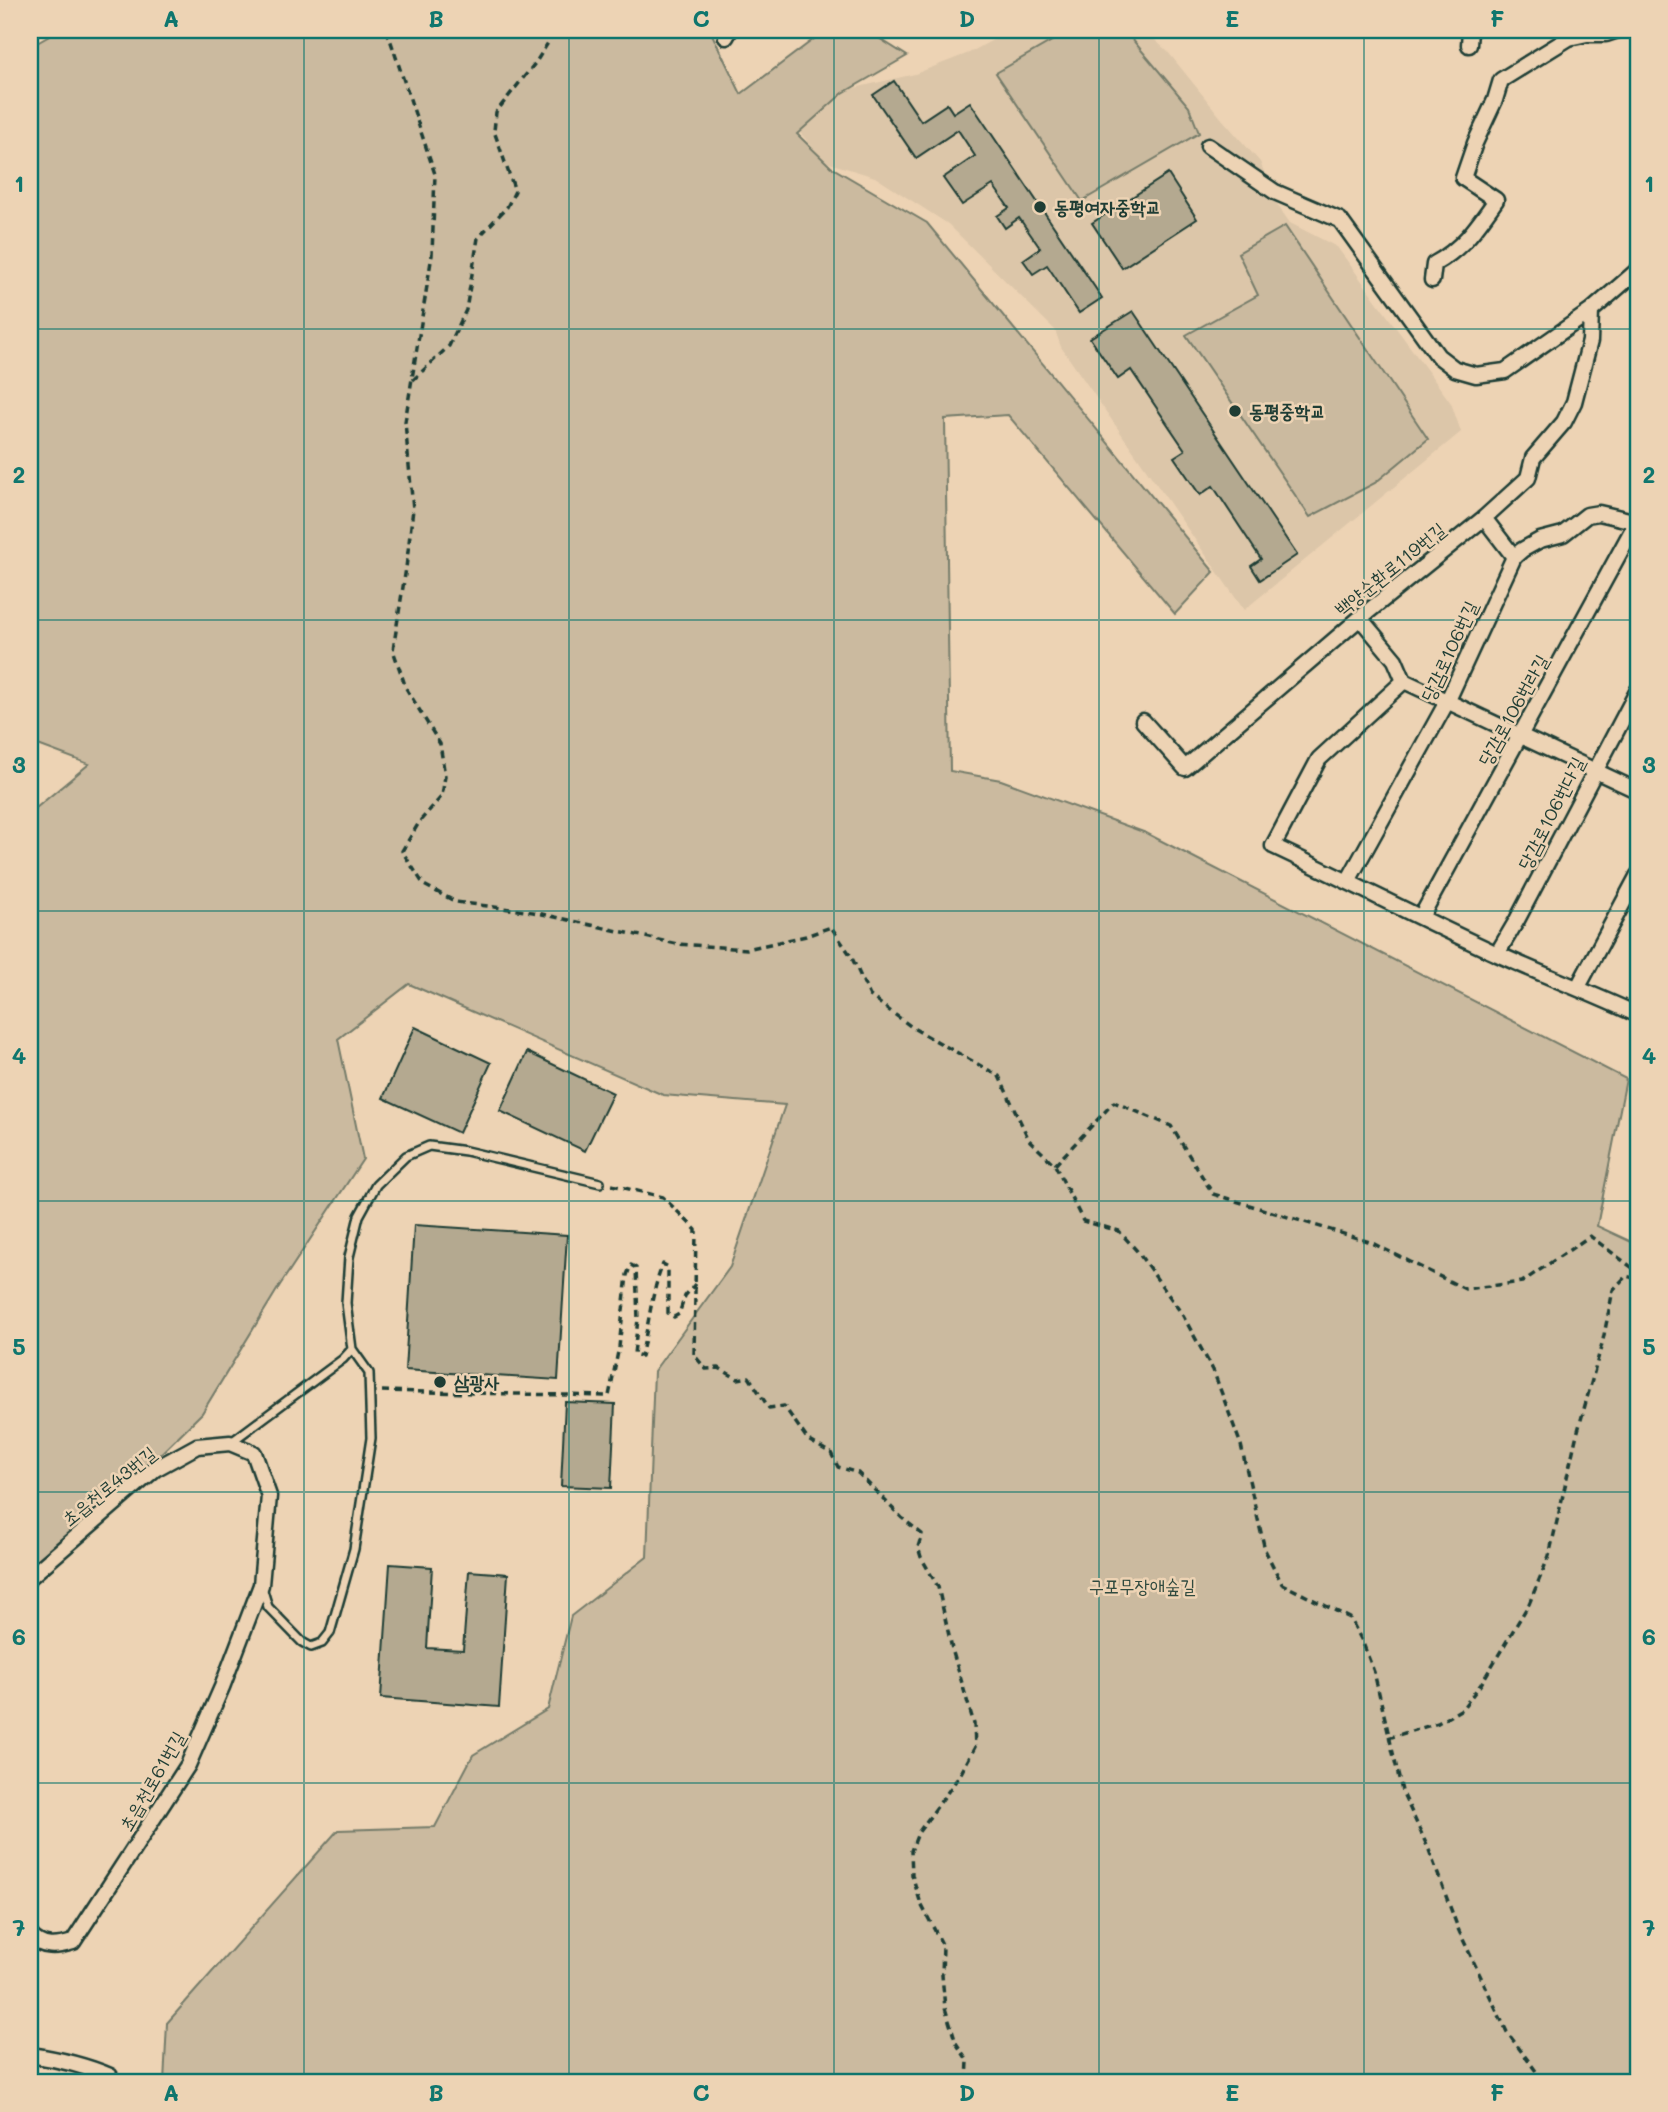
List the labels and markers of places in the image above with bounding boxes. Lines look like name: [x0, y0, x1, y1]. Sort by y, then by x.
place label: 동평여자중학교: [1054, 194, 1161, 219]
marker: 동평여자중학교: [1032, 199, 1048, 215]
place label: 동평중학교: [1249, 398, 1325, 423]
marker: 동평중학교: [1227, 403, 1243, 419]
place label: 삼광사: [454, 1369, 500, 1394]
marker: 삼광사: [432, 1374, 448, 1390]

